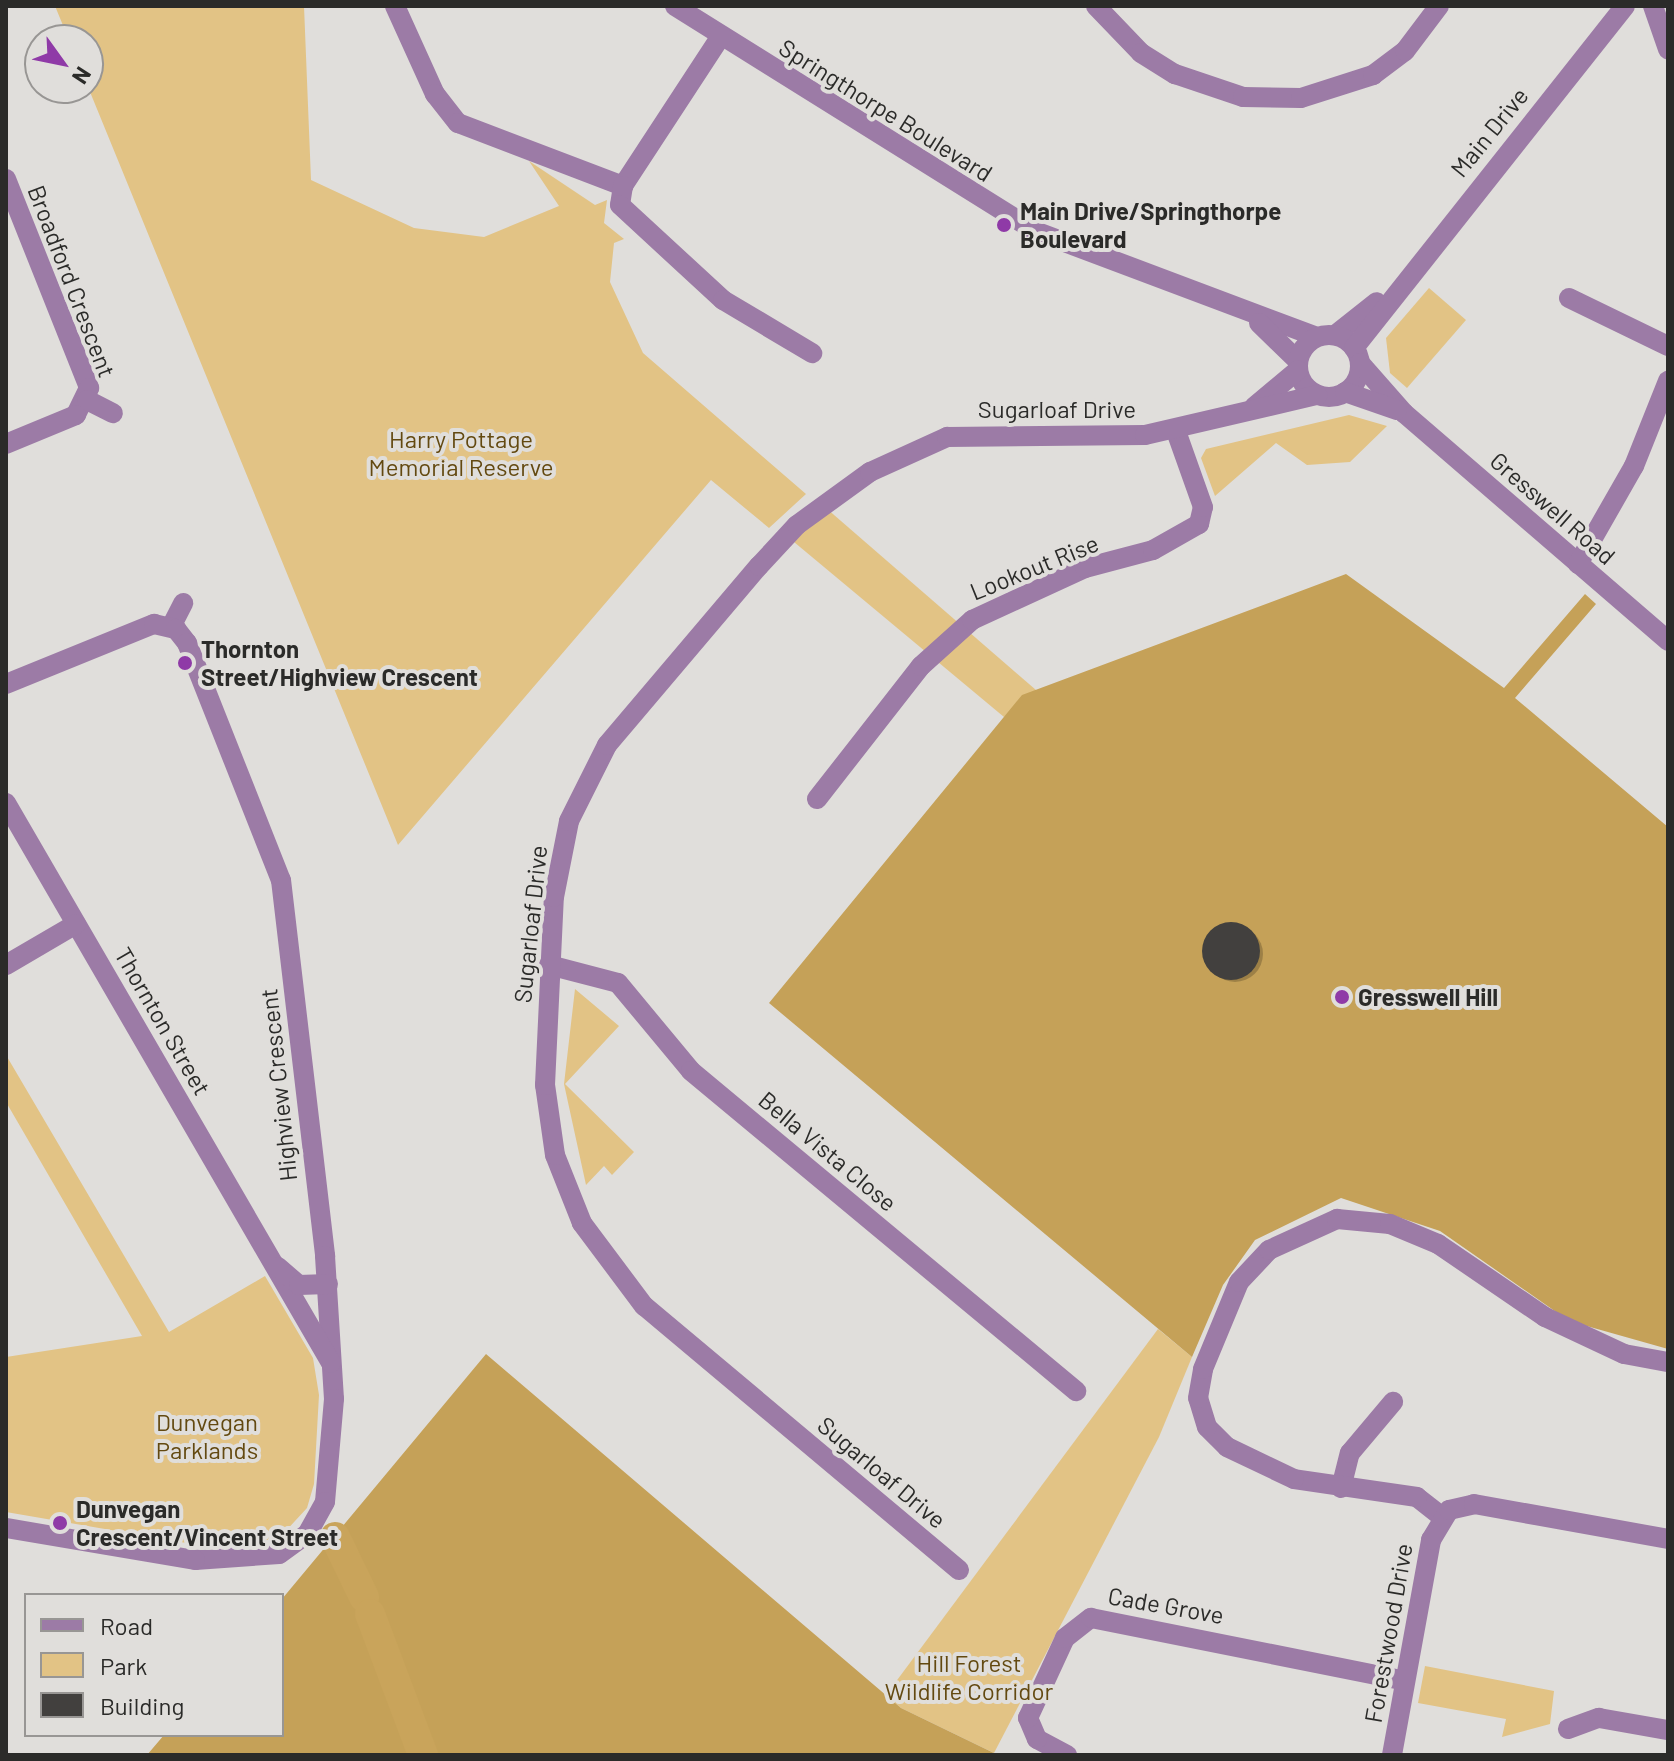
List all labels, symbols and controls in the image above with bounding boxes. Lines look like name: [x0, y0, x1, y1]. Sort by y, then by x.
north arrow: [24, 24, 104, 104]
street label: Springthorpe Boulevard: [774, 33, 998, 187]
text: N: [68, 63, 97, 89]
street label: Main Drive: [1444, 81, 1534, 183]
street label: Broadford Crescent: [22, 181, 122, 381]
place label: Main Drive/Springthorpe Boulevard: [1020, 197, 1281, 253]
marker: Main Drive/Springthorpe Boulevard: [995, 216, 1013, 234]
street label: Sugarloaf Drive: [978, 395, 1136, 423]
park label: Harry Pottage Memorial Reserve: [369, 425, 553, 481]
street label: Gresswell Road: [1485, 446, 1621, 570]
street label: Lookout Rise: [966, 528, 1102, 606]
place label: Thornton Street/Highview Crescent: [201, 635, 478, 691]
marker: Thornton Street/Highview Crescent: [176, 654, 194, 672]
street label: Sugarloaf Drive: [507, 844, 553, 1004]
street label: Thornton Street: [109, 942, 217, 1100]
place label: Gresswell Hill: [1358, 983, 1498, 1011]
street label: Highview Crescent: [254, 987, 302, 1183]
marker: Gresswell Hill: [1333, 988, 1351, 1006]
street label: Bella Vista Close: [753, 1085, 903, 1217]
park label: Dunvegan Parklands: [156, 1408, 258, 1464]
street label: Sugarloaf Drive: [812, 1410, 952, 1534]
place label: Dunvegan Crescent/Vincent Street: [76, 1495, 338, 1551]
marker: Dunvegan Crescent/Vincent Street: [51, 1514, 69, 1532]
street label: Forestwood Drive: [1358, 1541, 1418, 1725]
street label: Cade Grove: [1106, 1581, 1226, 1629]
legend: [24, 1593, 284, 1737]
text: Road: [100, 1611, 153, 1640]
park label: Hill Forest Wildlife Corridor: [885, 1649, 1053, 1705]
text: Park: [100, 1651, 147, 1680]
text: Building: [100, 1691, 184, 1720]

